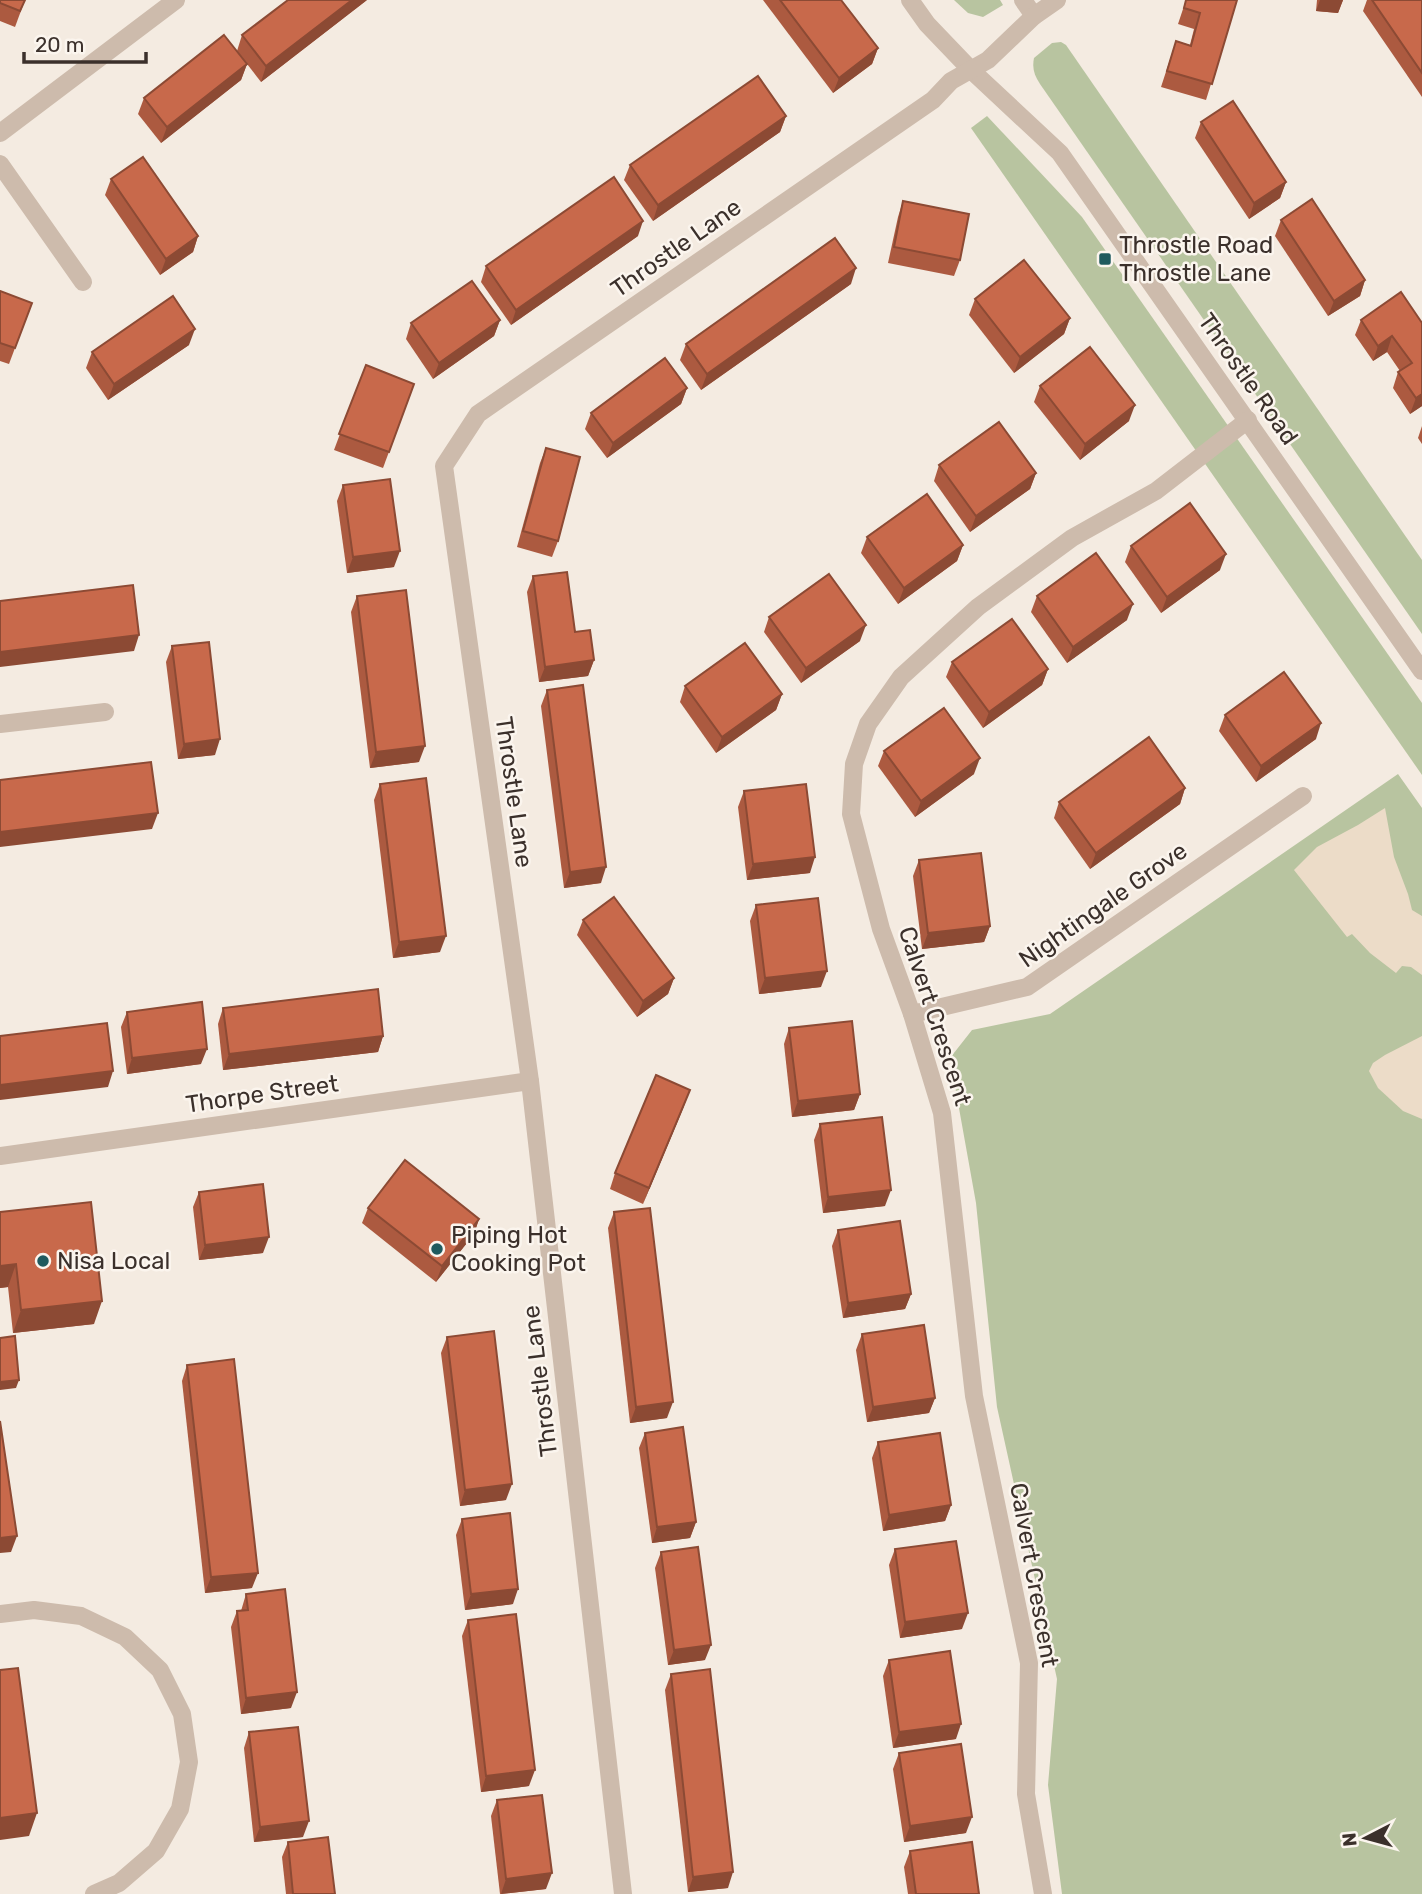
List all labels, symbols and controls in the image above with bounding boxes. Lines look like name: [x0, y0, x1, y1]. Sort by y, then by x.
scale bar: [24, 21, 147, 65]
text: 20 m: [35, 32, 84, 57]
street label: Throstle Lane: [606, 193, 746, 303]
place label: Throstle Road Throstle Lane: [1119, 231, 1273, 287]
marker: Throstle Road Throstle Lane: [1097, 251, 1113, 267]
street label: Throstle Road: [1192, 308, 1304, 450]
street label: Throstle Lane: [490, 715, 538, 869]
street label: Nightingale Grove: [1014, 837, 1192, 973]
street label: Calvert Crescent: [893, 923, 977, 1109]
street label: Thorpe Street: [184, 1069, 340, 1119]
place label: Piping Hot Cooking Pot: [451, 1221, 586, 1277]
marker: Piping Hot Cooking Pot: [429, 1241, 445, 1257]
place label: Nisa Local: [57, 1247, 170, 1275]
marker: Nisa Local: [35, 1253, 51, 1269]
street label: Throstle Lane: [517, 1304, 563, 1458]
street label: Calvert Crescent: [1004, 1481, 1064, 1669]
north arrow: [1331, 1803, 1401, 1873]
text: N: [1337, 1832, 1362, 1848]

